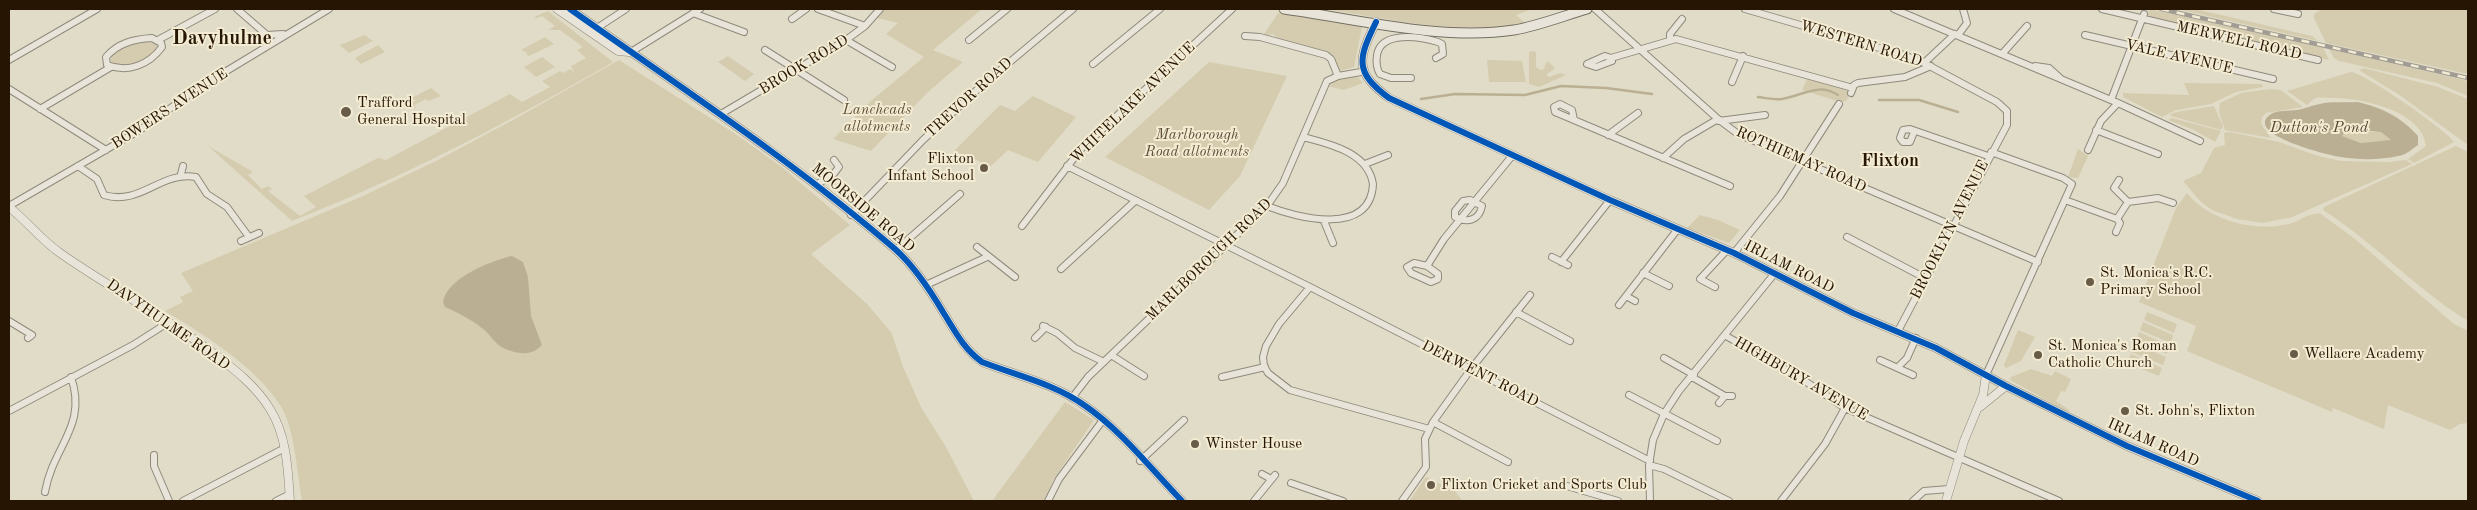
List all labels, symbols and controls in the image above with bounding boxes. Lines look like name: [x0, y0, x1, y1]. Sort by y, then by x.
street label: WESTERN ROAD: [1798, 17, 1924, 71]
street label: MERWELL ROAD: [2175, 18, 2303, 64]
district label: Davyhulme: [172, 27, 272, 51]
street label: BROOK ROAD: [756, 31, 852, 99]
street label: VALE AVENUE: [2123, 36, 2235, 78]
street label: WHITELAKE AVENUE: [1067, 39, 1199, 167]
street label: TREVOR ROAD: [922, 54, 1016, 142]
street label: BOWERS AVENUE: [109, 65, 231, 153]
place label: Trafford General Hospital: [357, 94, 466, 129]
park label: Laneheads allotments: [842, 101, 912, 136]
marker: Trafford General Hospital: [339, 105, 353, 119]
water label: Dutton's Pond: [2270, 118, 2368, 138]
street label: ROTHIEMAY ROAD: [1733, 123, 1869, 197]
park label: Marlborough Road allotments: [1145, 126, 1249, 161]
place label: Flixton Infant School: [887, 150, 974, 185]
district label: Flixton: [1861, 150, 1919, 172]
street label: BROOKLYN AVENUE: [1907, 157, 1993, 303]
street label: MOORSIDE ROAD: [808, 160, 918, 256]
marker: Flixton Infant School: [978, 162, 990, 174]
street label: MARLBOROUGH ROAD: [1142, 195, 1276, 325]
street label: IRLAM ROAD: [1741, 237, 1837, 297]
place label: St. Monica's R.C. Primary School: [2100, 264, 2213, 299]
street label: DAVYHULME ROAD: [103, 276, 233, 374]
marker: St. Monica's R.C. Primary School: [2084, 276, 2096, 288]
street label: HIGHBURY AVENUE: [1731, 333, 1871, 425]
street label: DERWENT ROAD: [1418, 337, 1542, 411]
place label: St. Monica's Roman Catholic Church: [2048, 337, 2177, 372]
place label: Wellacre Academy: [2304, 345, 2425, 363]
marker: Wellacre Academy: [2288, 348, 2300, 360]
marker: St. Monica's Roman Catholic Church: [2032, 349, 2044, 361]
place label: St. John's, Flixton: [2135, 402, 2255, 420]
marker: St. John's, Flixton: [2119, 405, 2131, 417]
street label: IRLAM ROAD: [2104, 415, 2202, 471]
place label: Winster House: [1205, 435, 1302, 453]
marker: Winster House: [1189, 438, 1201, 450]
place label: Flixton Cricket and Sports Club: [1441, 476, 1647, 494]
marker: Flixton Cricket and Sports Club: [1425, 479, 1437, 491]

